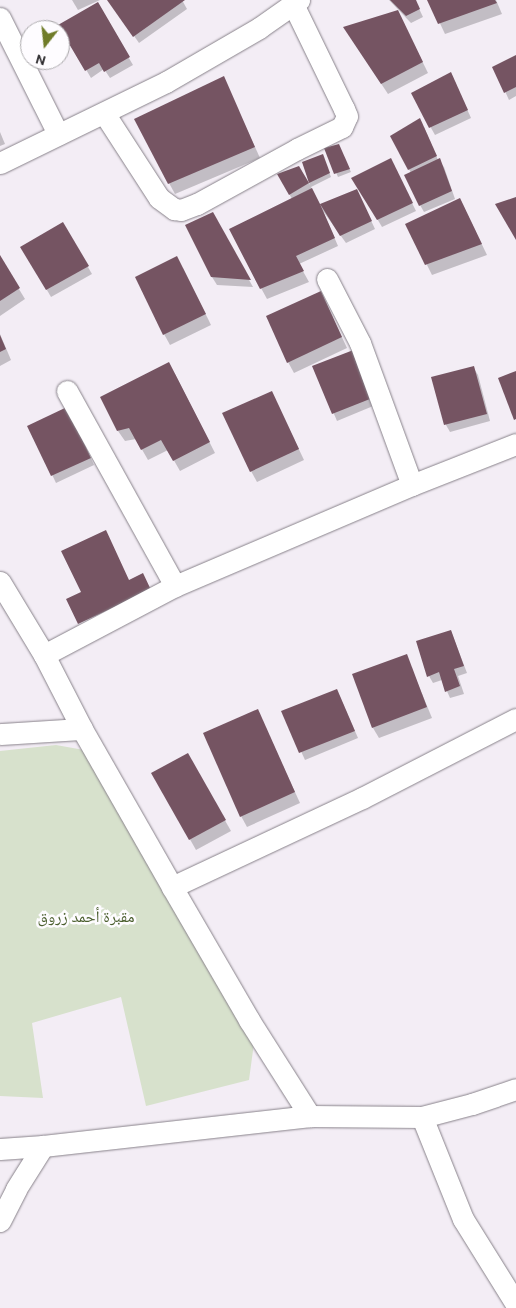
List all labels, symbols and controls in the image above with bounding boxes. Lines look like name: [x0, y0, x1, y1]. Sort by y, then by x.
north arrow: [20, 20, 70, 70]
text: N: [34, 49, 48, 68]
park label: مقبرة أحمد زروق: [37, 908, 135, 928]

